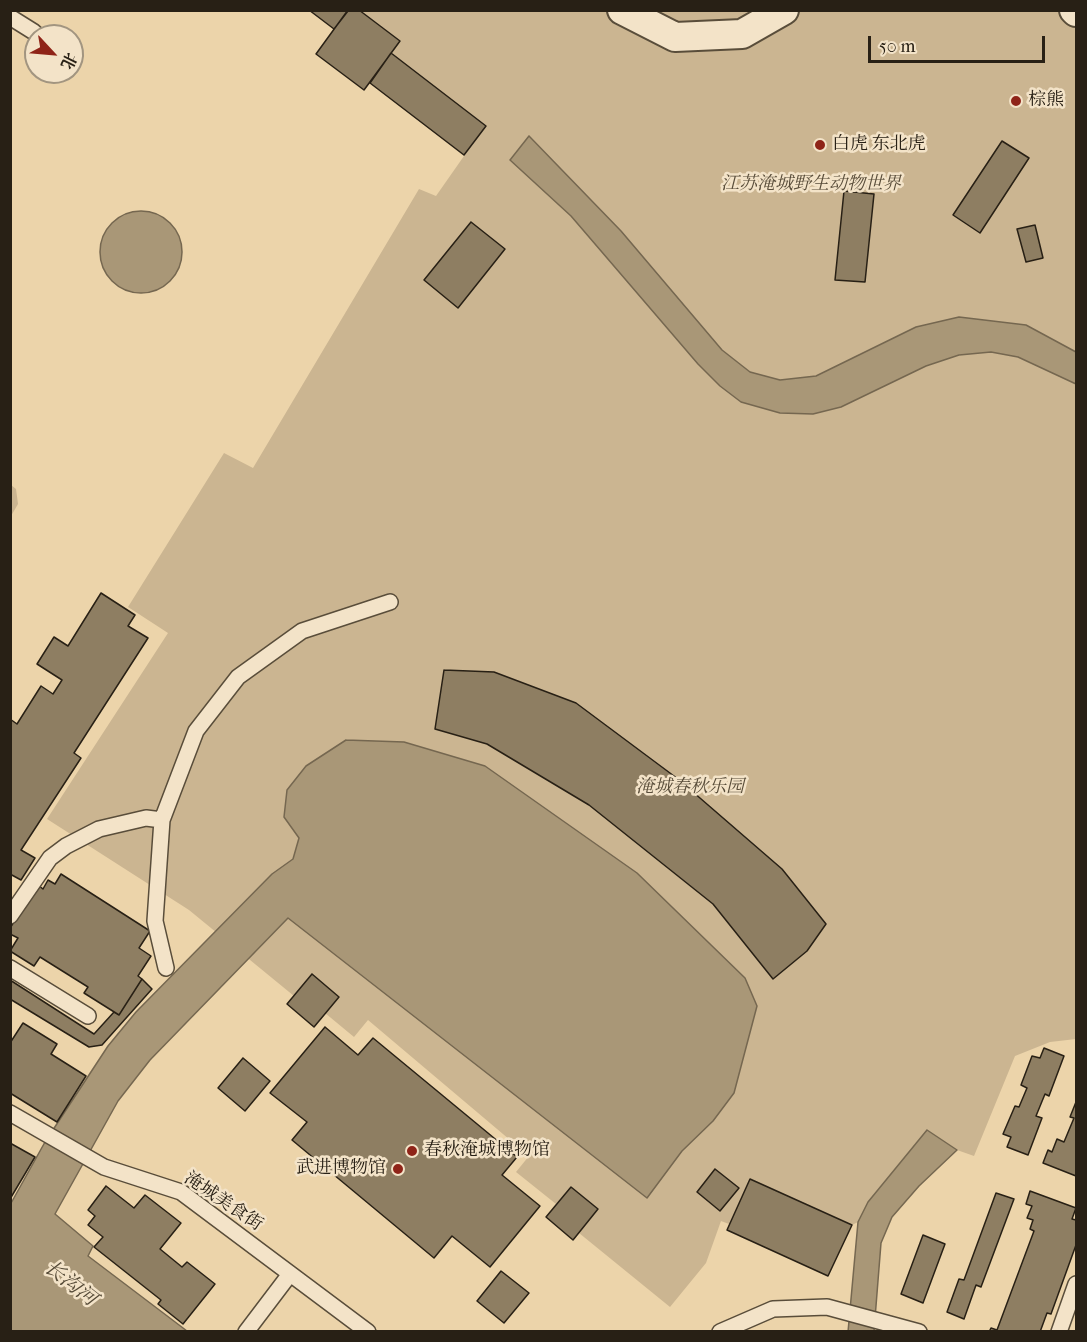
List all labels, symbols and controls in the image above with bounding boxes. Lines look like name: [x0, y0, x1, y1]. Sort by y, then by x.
north arrow: [24, 24, 84, 84]
scale bar: [871, 24, 1048, 62]
text: 50 m: [879, 36, 915, 57]
text: 北: [57, 50, 81, 73]
place label: 棕熊: [1028, 90, 1064, 112]
marker: 棕熊: [1009, 94, 1023, 108]
place label: 白虎 东北虎: [832, 134, 926, 156]
marker: 白虎 东北虎: [813, 138, 827, 152]
park label: 江苏淹城野生动物世界: [721, 174, 901, 196]
park label: 淹城春秋乐园: [636, 777, 744, 799]
place label: 春秋淹城博物馆: [424, 1140, 550, 1162]
marker: 春秋淹城博物馆: [405, 1144, 419, 1158]
place label: 武进博物馆: [296, 1158, 386, 1180]
marker: 武进博物馆: [391, 1162, 405, 1176]
street label: 淹城美食街: [180, 1168, 266, 1236]
water label: 长沟河: [39, 1256, 101, 1312]

